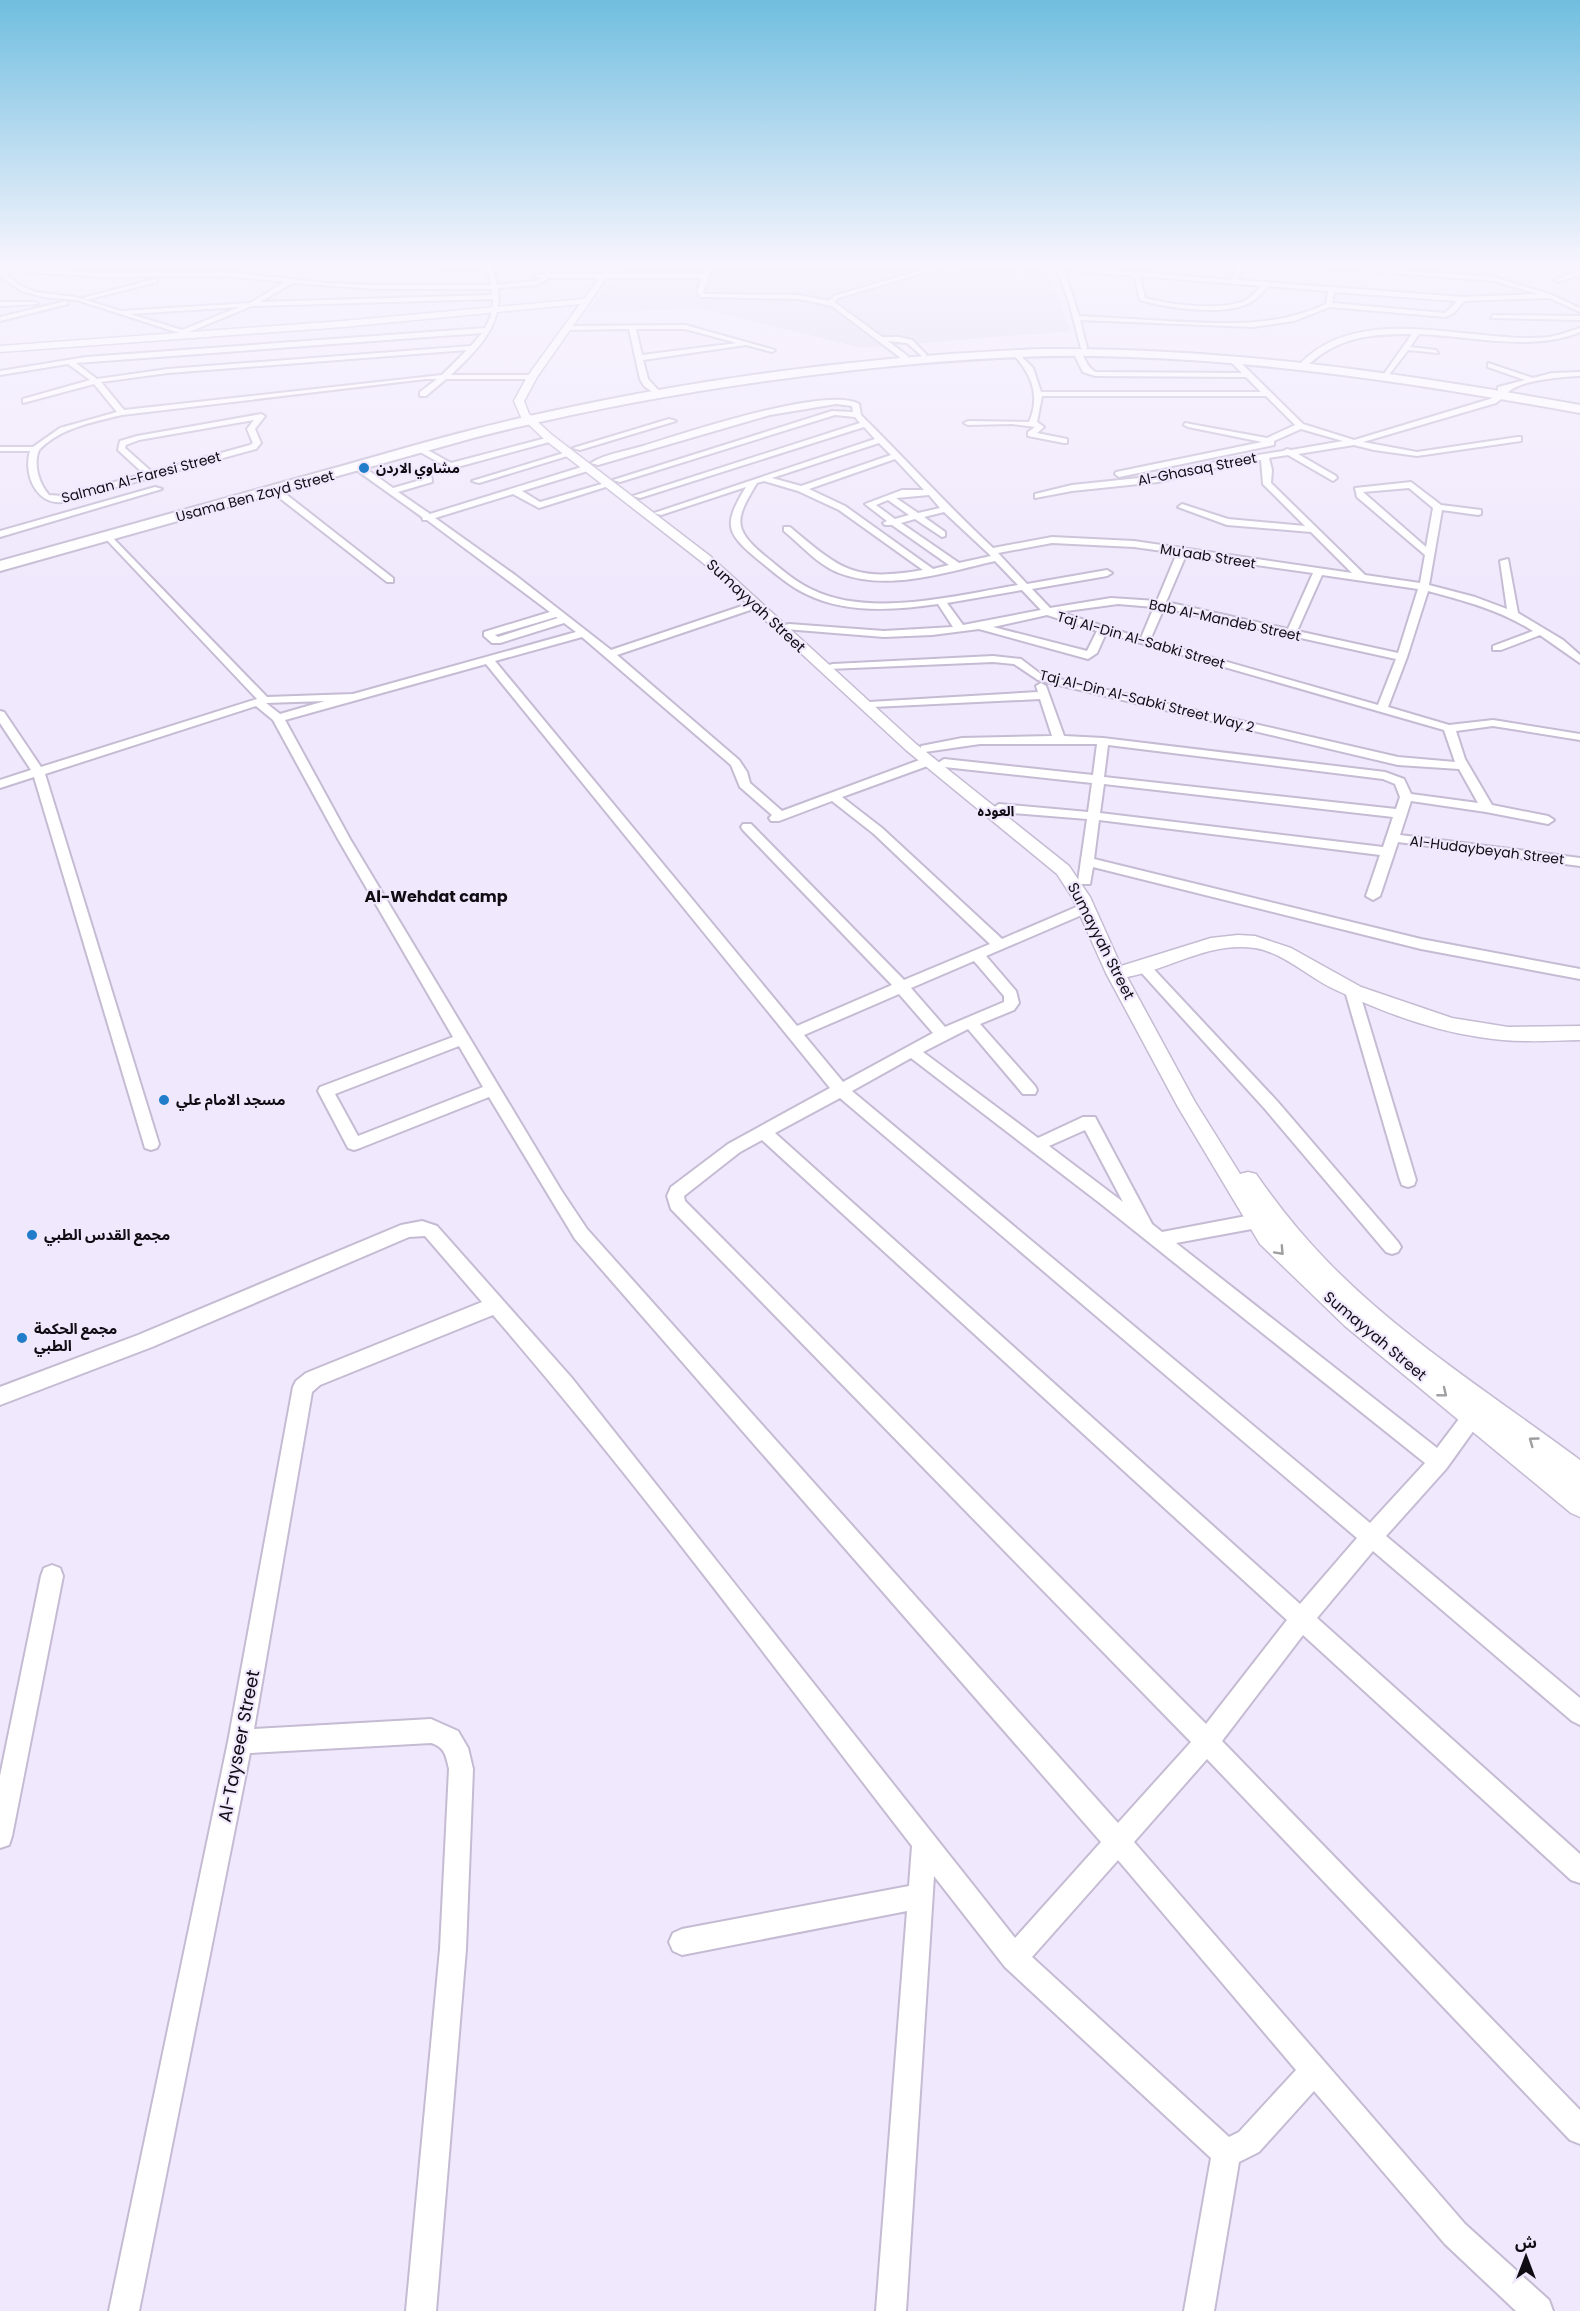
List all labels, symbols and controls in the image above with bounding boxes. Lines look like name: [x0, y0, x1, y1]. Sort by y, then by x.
street label: Salman Al-Faresi Street: [59, 446, 223, 508]
street label: Al-Ghasaq Street: [1136, 448, 1258, 490]
place label: مشاوي الاردن: [376, 458, 460, 479]
marker: مشاوي الاردن: [357, 461, 371, 475]
street label: Usama Ben Zayd Street: [174, 465, 336, 527]
street label: Mu'aab Street: [1159, 539, 1257, 573]
street label: Sumayyah Street: [702, 554, 811, 657]
street label: Bab Al-Mandeb Street: [1147, 594, 1303, 646]
street label: Taj Al-Din Al-Sabki Street: [1055, 606, 1227, 674]
street label: Taj Al-Din Al-Sabki Street Way 2: [1038, 665, 1256, 737]
district label: العوده: [978, 801, 1015, 821]
street label: Al-Hudaybeyah Street: [1409, 831, 1565, 869]
street label: Sumayyah Street: [1063, 879, 1140, 1003]
district label: Al-Wehdat camp: [364, 885, 508, 908]
place label: مسجد الامام علي: [176, 1089, 286, 1111]
marker: مسجد الامام علي: [157, 1093, 171, 1107]
place label: مجمع القدس الطبي: [44, 1224, 170, 1246]
marker: مجمع القدس الطبي: [25, 1228, 39, 1242]
one-way arrow: [1273, 1245, 1284, 1255]
street label: Sumayyah Street: [1319, 1286, 1431, 1385]
place label: مجمع الحكمة الطبي: [34, 1318, 117, 1357]
marker: مجمع الحكمة الطبي: [15, 1331, 29, 1345]
one-way arrow: [1436, 1386, 1447, 1397]
one-way arrow: [1528, 1437, 1539, 1448]
street label: Al-Tayseer Street: [212, 1668, 266, 1824]
north arrow: [1496, 2227, 1556, 2287]
text: ش: [1515, 2231, 1537, 2254]

